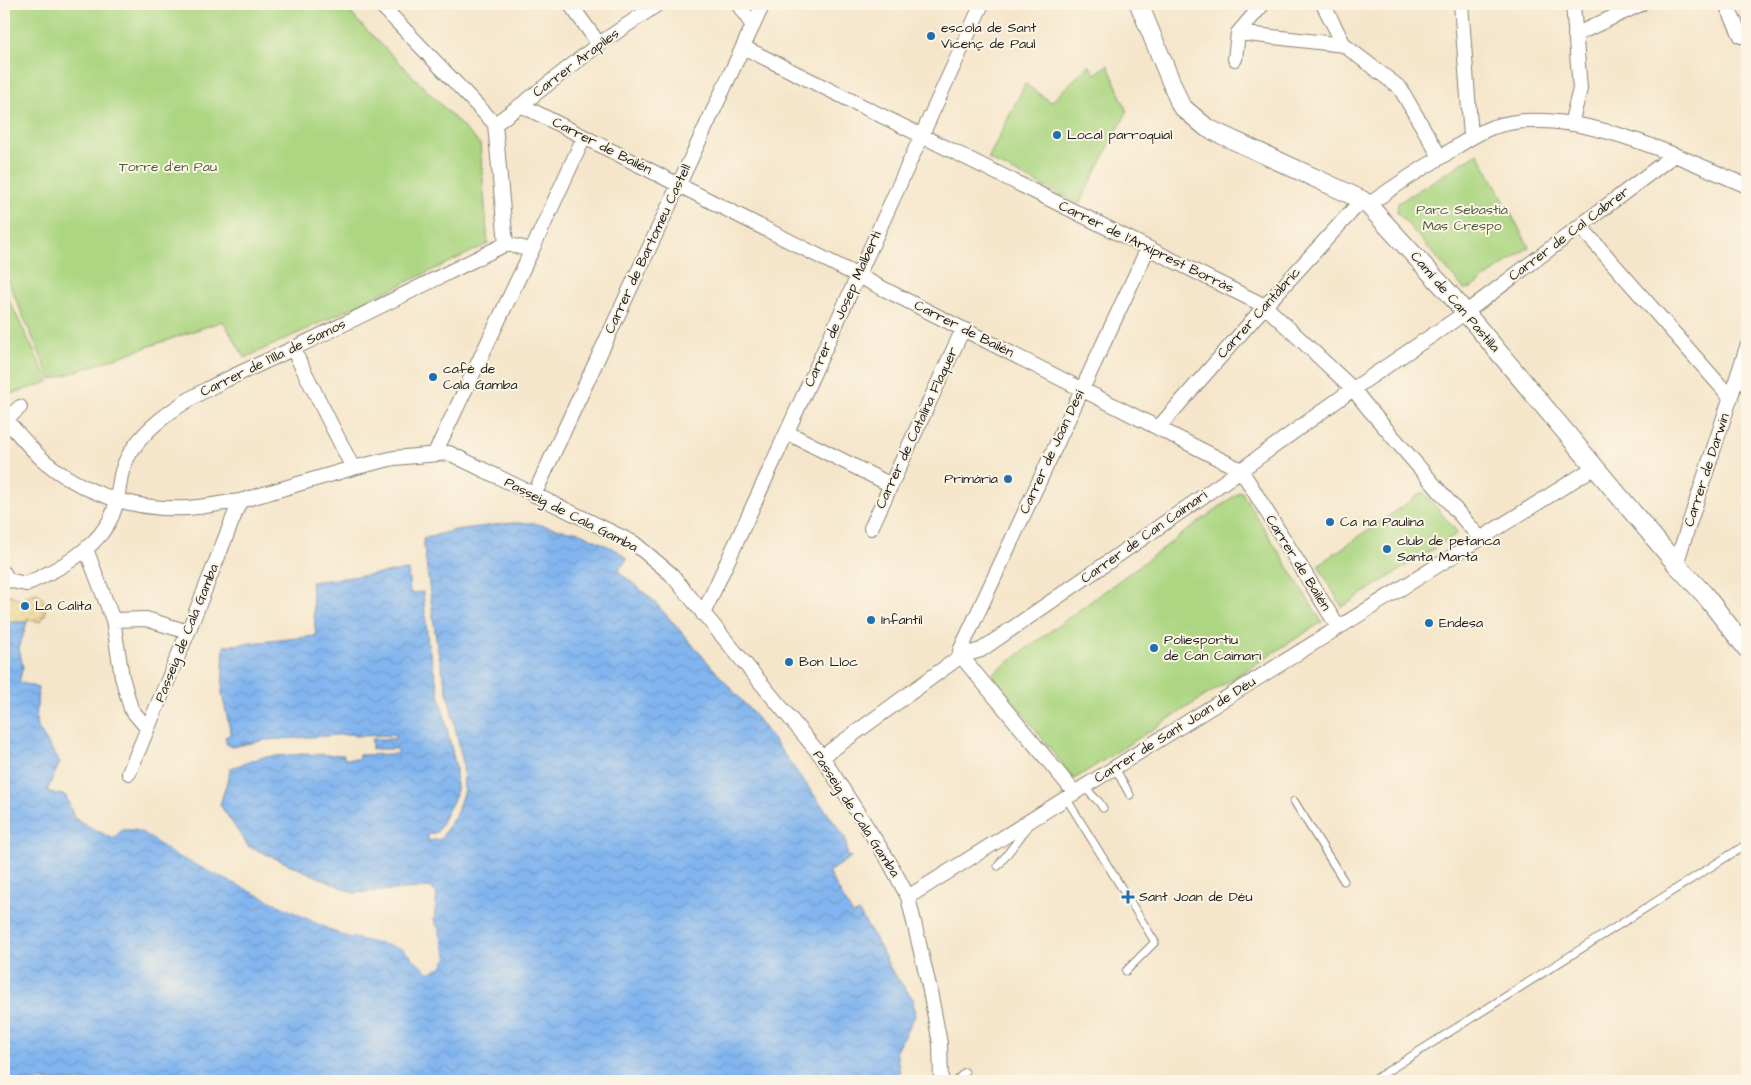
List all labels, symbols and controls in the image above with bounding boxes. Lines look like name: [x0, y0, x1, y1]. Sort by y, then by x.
place label: escola de Sant Vicenç de Paul: [941, 18, 1037, 54]
street label: Carrer Arapiles: [528, 24, 624, 102]
marker: escola de Sant Vicenç de Paul: [925, 30, 937, 42]
street label: Carrer de Bailén: [549, 112, 655, 180]
place label: Local parroquial: [1067, 125, 1172, 145]
marker: Local parroquial: [1051, 129, 1063, 141]
park label: Torre d'en Pau: [119, 157, 217, 177]
street label: Carrer de Bartomeu Castell: [600, 161, 696, 337]
street label: Carrer de Cal Cabrer: [1504, 182, 1634, 286]
street label: Carrer de l'Arxiprest Borràs: [1055, 196, 1237, 298]
park label: Parc Sebastià Mas Crespo: [1416, 200, 1508, 236]
street label: Carrer de Josep Malberti: [800, 228, 886, 390]
street label: Camí de Can Pastilla: [1405, 247, 1505, 357]
street label: Carrer Cantàbric: [1212, 263, 1306, 363]
street label: Carrer de Bailén: [911, 295, 1017, 363]
street label: Carrer de l'Illa de Samos: [197, 314, 349, 402]
street label: Carrer de Catalina Flaquer: [871, 344, 963, 512]
place label: cafè de Cala Gamba: [443, 359, 518, 395]
marker: cafè de Cala Gamba: [427, 371, 439, 383]
street label: Carrer de Joan Desí: [1015, 386, 1090, 517]
street label: Carrer de Darwin: [1679, 411, 1735, 529]
place label: Primària: [944, 469, 998, 489]
street label: Passeig de Cala Gamba: [501, 473, 641, 557]
marker: Primària: [1002, 473, 1014, 485]
street label: Carrer de Can Caimari: [1077, 486, 1211, 588]
street label: Carrer de Bailén: [1260, 511, 1336, 615]
place label: Ca na Paulina: [1340, 512, 1424, 532]
marker: Ca na Paulina: [1324, 516, 1336, 528]
place label: club de petanca Santa Marta: [1397, 531, 1500, 567]
marker: club de petanca Santa Marta: [1381, 543, 1393, 555]
street label: Passeig de Cala Gamba: [150, 561, 224, 705]
place label: La Calita: [35, 596, 92, 616]
marker: La Calita: [19, 600, 31, 612]
place label: Infantil: [881, 610, 923, 630]
place label: Endesa: [1439, 613, 1483, 633]
marker: Infantil: [865, 614, 877, 626]
marker: Endesa: [1423, 617, 1435, 629]
place label: Poliesportiu de Can Caimari: [1164, 630, 1261, 666]
marker: Poliesportiu de Can Caimari: [1148, 642, 1160, 654]
place label: Bon Lloc: [799, 652, 858, 672]
marker: Bon Lloc: [783, 656, 795, 668]
street label: Carrer de Sant Joan de Déu: [1090, 672, 1260, 788]
street label: Passeig de Cala Gamba: [807, 747, 905, 881]
place label: Sant Joan de Déu: [1139, 887, 1253, 907]
marker: Sant Joan de Déu: [1121, 890, 1135, 904]

